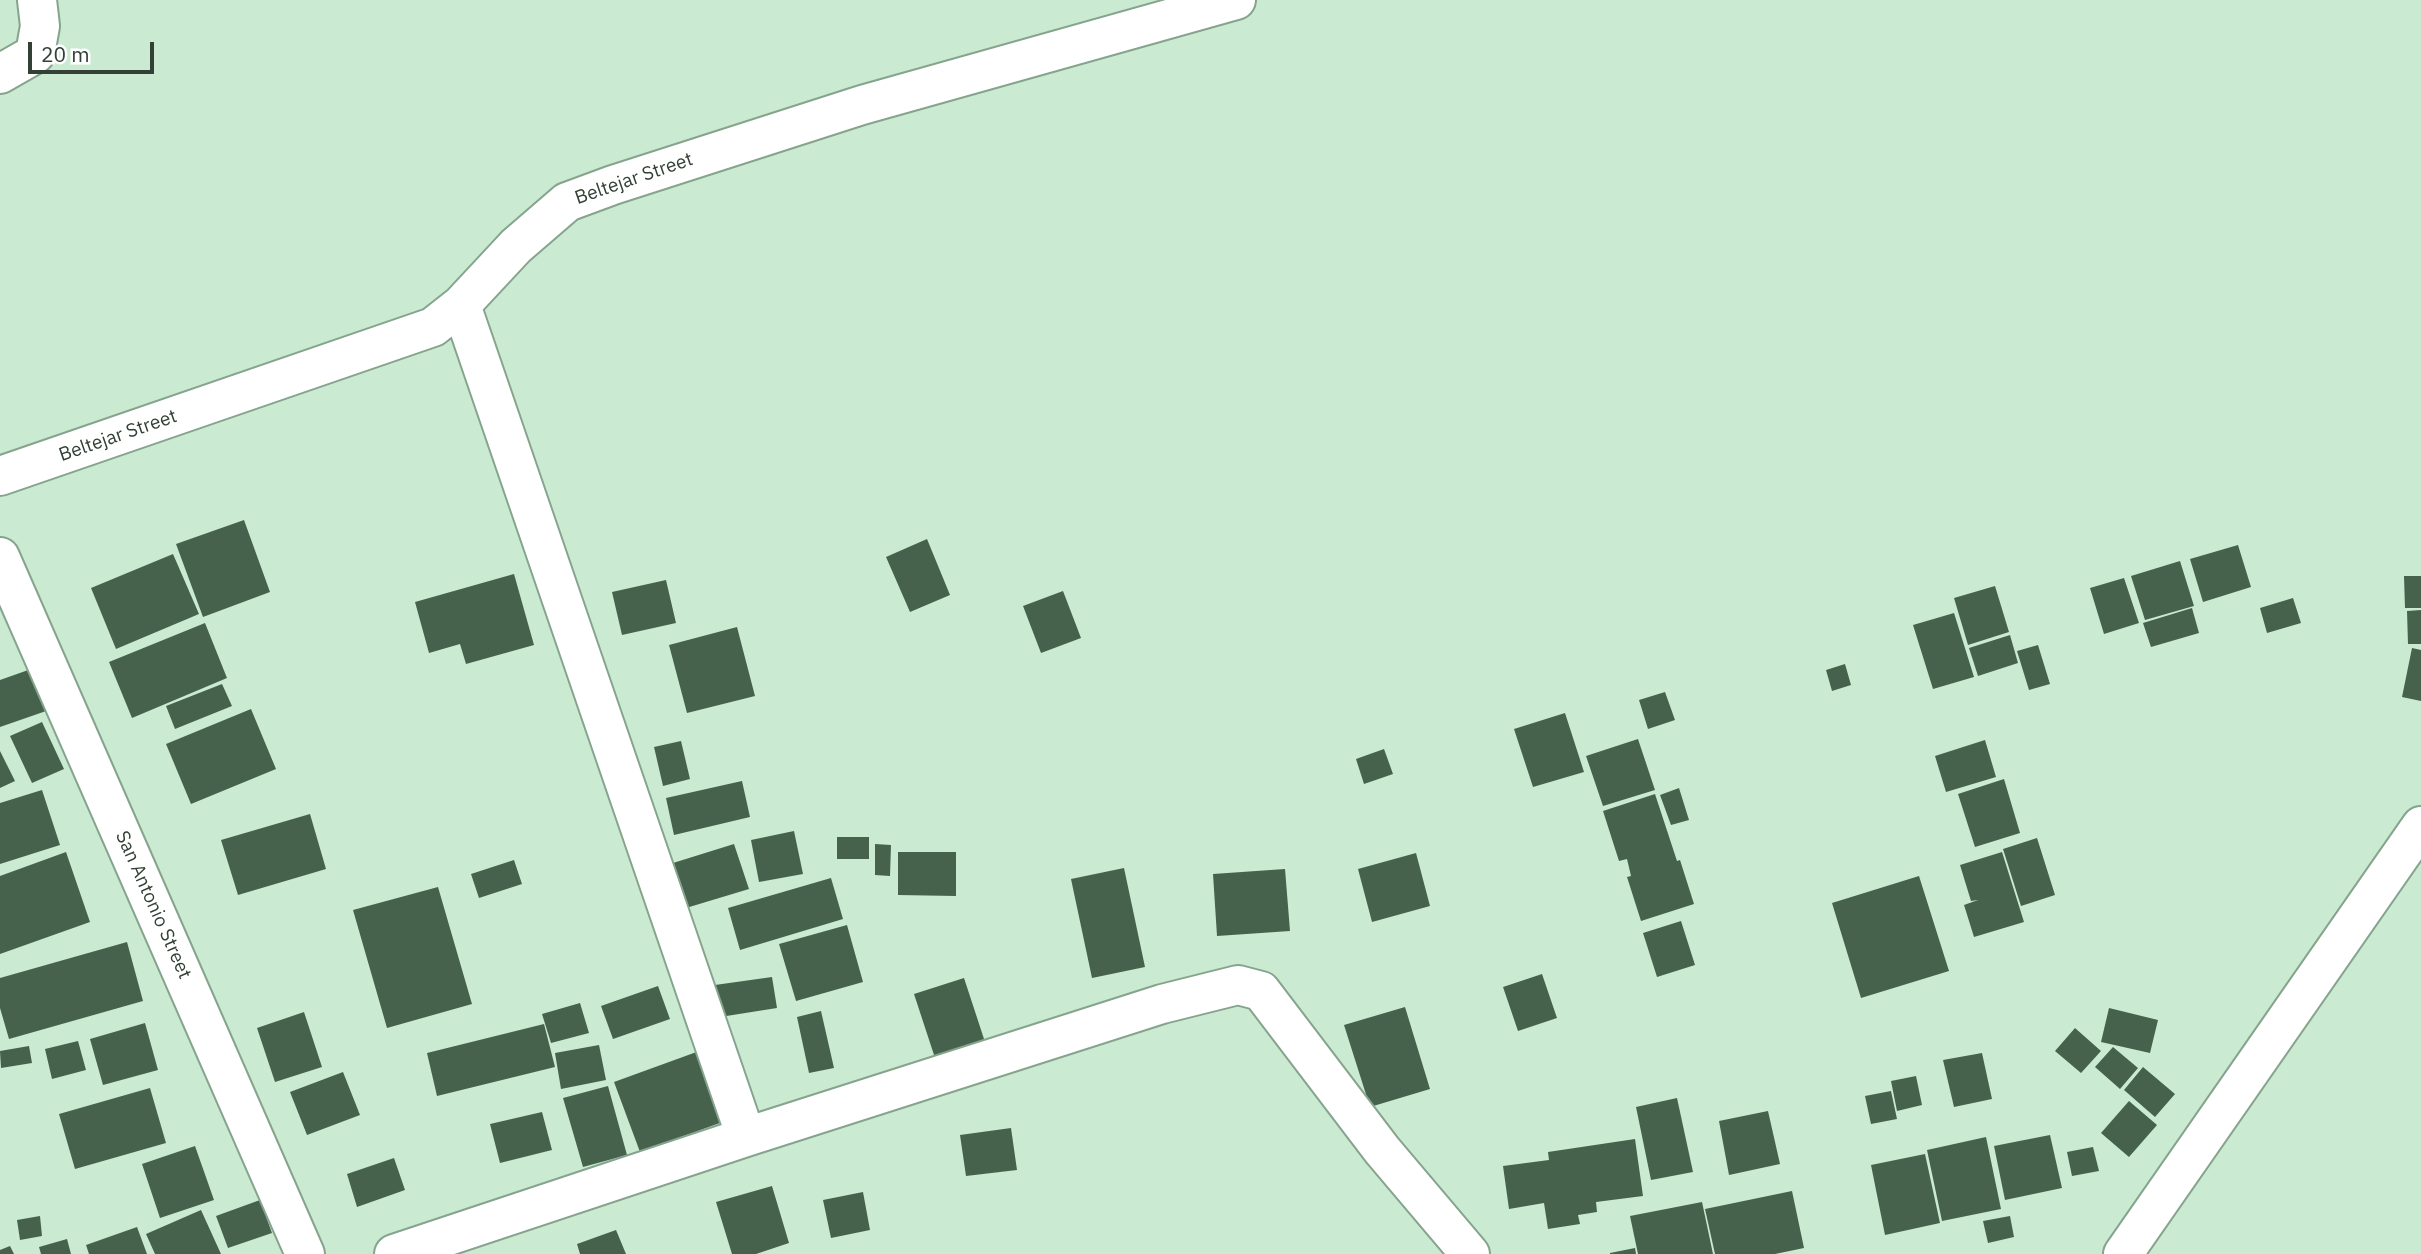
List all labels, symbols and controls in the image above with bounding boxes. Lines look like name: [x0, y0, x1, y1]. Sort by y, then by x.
scale bar: [32, 28, 158, 72]
text: 20 m: [41, 40, 90, 68]
street label: Beltejar Street: [572, 148, 696, 210]
street label: Beltejar Street: [56, 405, 180, 467]
street label: San Antonio Street: [110, 828, 196, 982]

